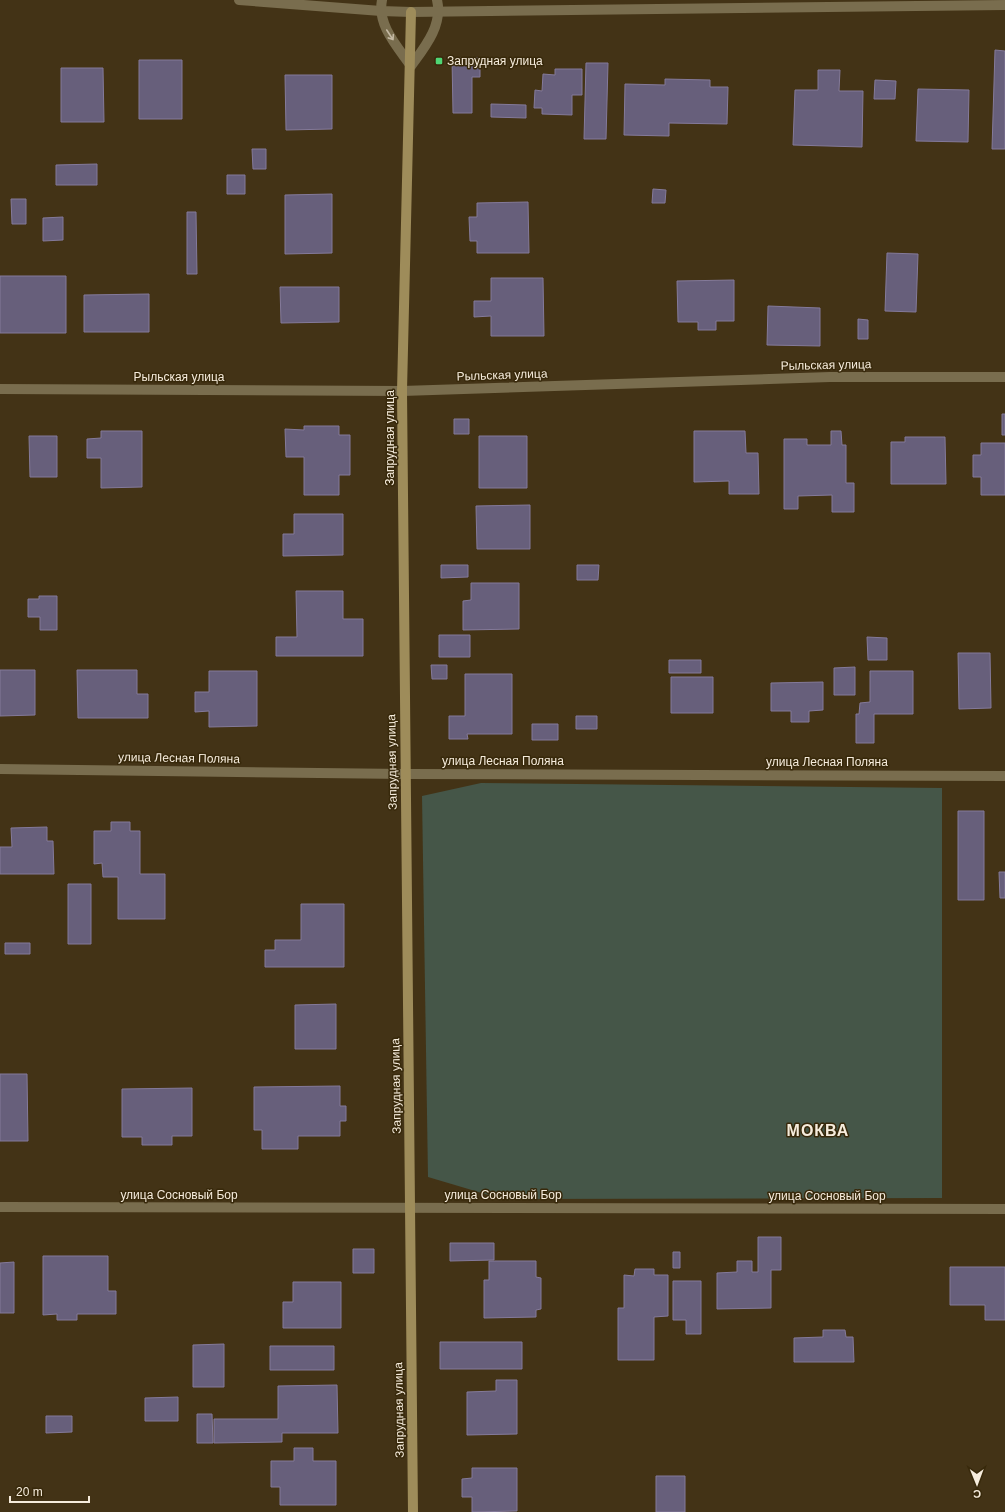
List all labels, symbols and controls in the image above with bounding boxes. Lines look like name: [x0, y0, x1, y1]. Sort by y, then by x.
one-way arrow: [386, 29, 394, 40]
place label: Запрудная улица: [447, 54, 543, 68]
marker: Запрудная улица: [434, 56, 444, 66]
street label: Рыльская улица: [780, 357, 872, 373]
street label: Рыльская улица: [456, 366, 548, 384]
street label: Рыльская улица: [134, 370, 225, 384]
street label: Запрудная улица: [383, 390, 397, 486]
street label: Запрудная улица: [384, 714, 400, 810]
street label: улица Лесная Поляна: [118, 750, 240, 766]
street label: улица Лесная Поляна: [442, 754, 564, 768]
street label: улица Лесная Поляна: [766, 755, 888, 769]
street label: Запрудная улица: [388, 1038, 404, 1134]
district label: МОКВА: [787, 1122, 849, 1139]
street label: улица Сосновый Бор: [120, 1188, 238, 1202]
street label: улица Сосновый Бор: [444, 1188, 562, 1202]
street label: улица Сосновый Бор: [768, 1189, 886, 1203]
street label: Запрудная улица: [391, 1362, 407, 1458]
north arrow: [957, 1464, 997, 1504]
scale bar: [10, 1478, 89, 1504]
text: 20 m: [16, 1485, 43, 1499]
text: С: [973, 1488, 981, 1500]

